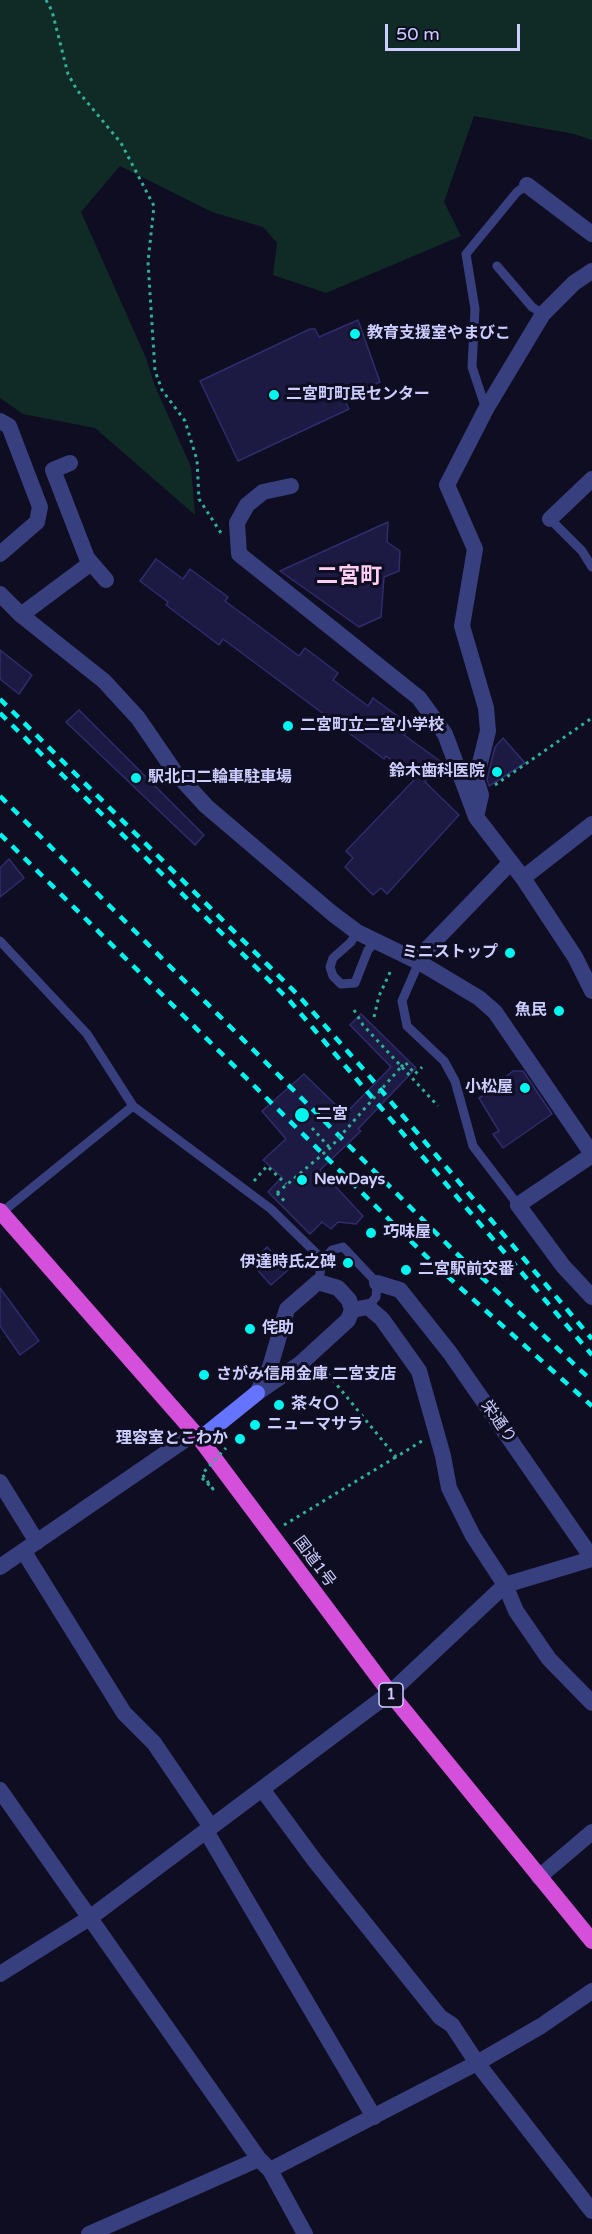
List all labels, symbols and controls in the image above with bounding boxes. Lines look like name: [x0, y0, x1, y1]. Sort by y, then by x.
scale bar: [388, 12, 523, 50]
text: 50 m: [396, 23, 440, 45]
place label: 教育支援室やまびこ: [367, 324, 511, 344]
marker: 教育支援室やまびこ: [348, 327, 362, 341]
place label: 二宮町町民センター: [286, 385, 430, 405]
marker: 二宮町町民センター: [267, 388, 281, 402]
district label: 二宮町: [316, 564, 382, 590]
place label: 二宮町立二宮小学校: [300, 716, 444, 736]
marker: 二宮町立二宮小学校: [281, 719, 295, 733]
place label: 鈴木歯科医院: [389, 762, 485, 782]
marker: 鈴木歯科医院: [490, 765, 504, 779]
place label: 駅北口二輪車駐車場: [148, 768, 292, 788]
marker: 駅北口二輪車駐車場: [129, 771, 143, 785]
place label: ミニストップ: [402, 943, 498, 963]
marker: ミニストップ: [503, 946, 517, 960]
place label: 魚民: [515, 1001, 547, 1021]
marker: 魚民: [552, 1004, 566, 1018]
place label: 小松屋: [465, 1078, 513, 1098]
marker: 小松屋: [518, 1081, 532, 1095]
place label: 二宮: [316, 1105, 348, 1125]
marker: 二宮: [293, 1106, 311, 1124]
place label: NewDays: [314, 1170, 385, 1190]
marker: NewDays: [295, 1173, 309, 1187]
place label: 巧味屋: [383, 1223, 431, 1243]
marker: 巧味屋: [364, 1226, 378, 1240]
place label: 伊達時氏之碑: [240, 1253, 336, 1273]
marker: 伊達時氏之碑: [341, 1256, 355, 1270]
place label: 二宮駅前交番: [418, 1260, 514, 1280]
marker: 二宮駅前交番: [399, 1263, 413, 1277]
place label: 侘助: [262, 1319, 294, 1339]
marker: 侘助: [243, 1322, 257, 1336]
place label: さがみ信用金庫 二宮支店: [216, 1365, 396, 1385]
marker: さがみ信用金庫 二宮支店: [197, 1368, 211, 1382]
place label: 茶々〇: [291, 1395, 339, 1415]
street label: 栄通り: [476, 1397, 520, 1447]
marker: 茶々〇: [272, 1398, 286, 1412]
place label: ニューマサラ: [267, 1415, 363, 1435]
marker: ニューマサラ: [248, 1418, 262, 1432]
place label: 理容室とこわか: [116, 1429, 228, 1449]
marker: 理容室とこわか: [233, 1432, 247, 1446]
street label: 国道1号: [289, 1533, 339, 1591]
road number: 1: [379, 1683, 403, 1707]

